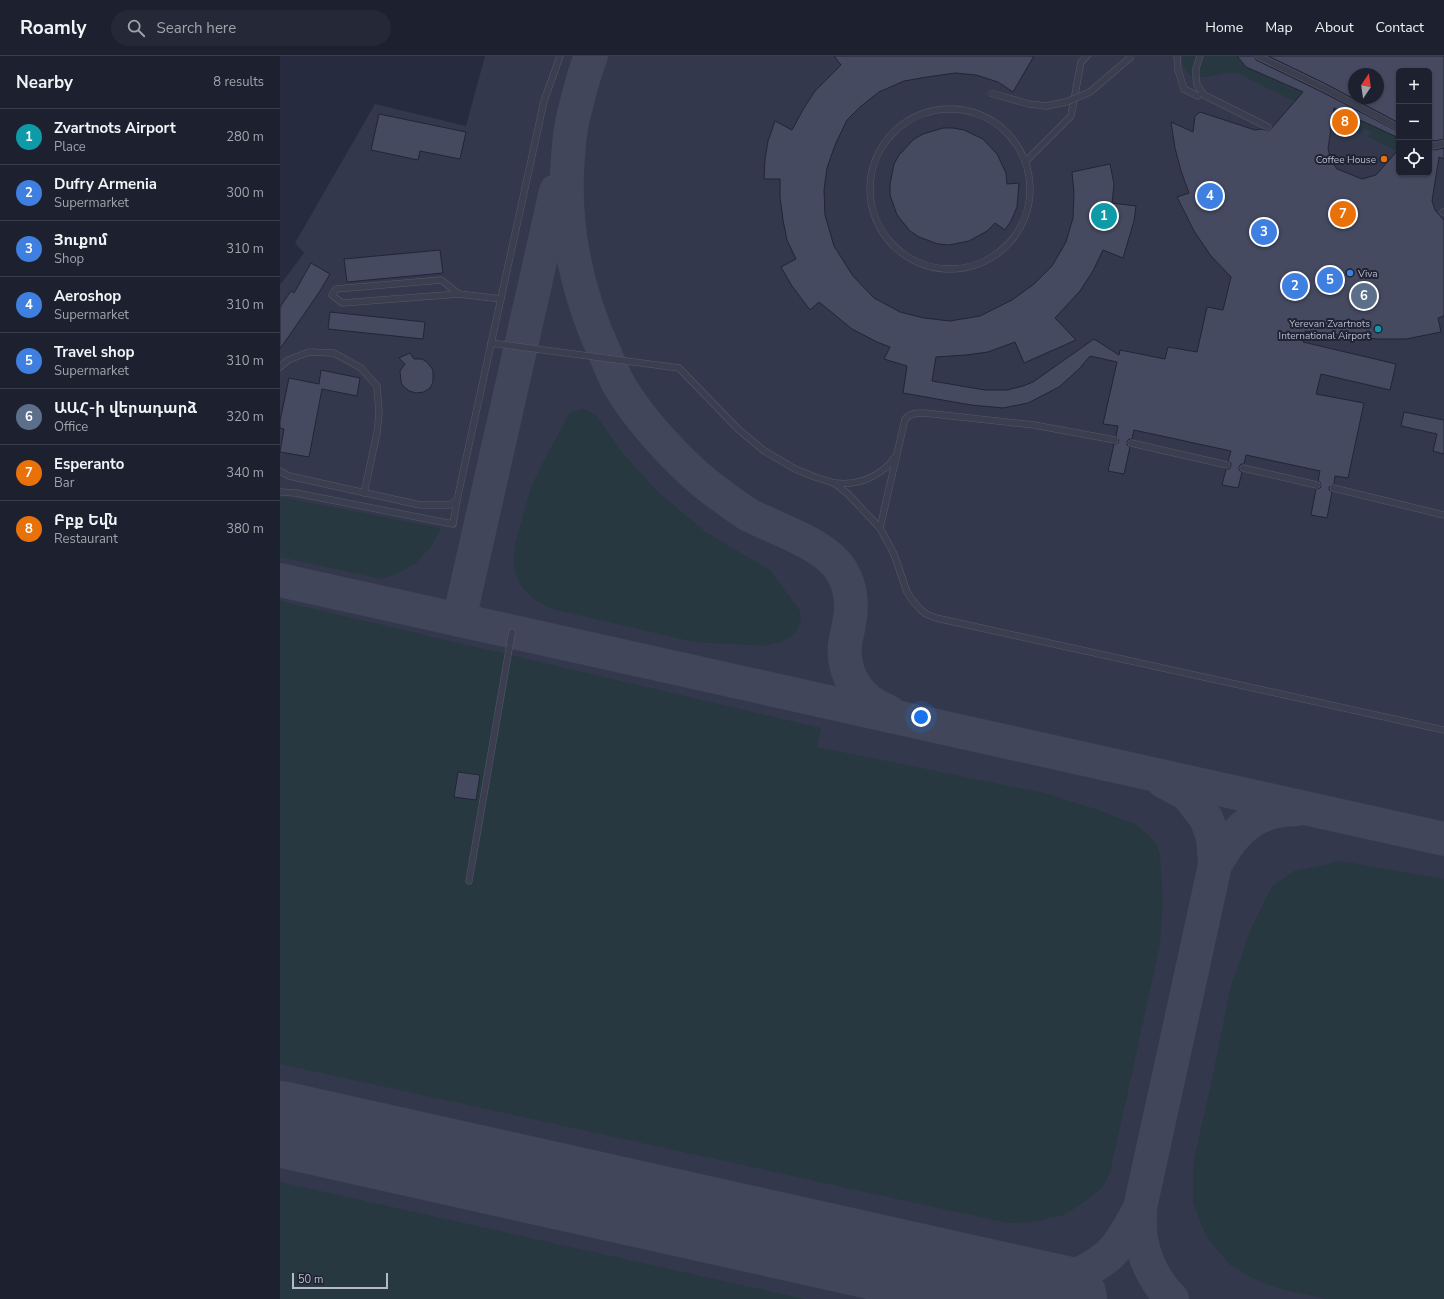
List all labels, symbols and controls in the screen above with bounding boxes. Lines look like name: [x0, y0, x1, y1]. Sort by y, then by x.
search box: [111, 10, 391, 46]
text: Roamly: [20, 15, 87, 41]
icon: search: [125, 17, 147, 39]
text: Search here: [157, 18, 236, 38]
text: Home: [1205, 18, 1243, 37]
text: Map: [1265, 18, 1293, 37]
text: About: [1315, 18, 1354, 37]
text: Contact: [1376, 18, 1424, 37]
north arrow: [1348, 68, 1384, 104]
map controls: [1396, 68, 1432, 176]
button: +: [1396, 68, 1432, 104]
text: Nearby: [16, 71, 73, 94]
text: 8 results: [213, 73, 264, 91]
button: −: [1396, 104, 1432, 140]
pin: 8: [1332, 107, 1358, 137]
text: Zvartnots Airport: [54, 118, 176, 138]
text: 1: [25, 128, 33, 146]
text: 280 m: [226, 128, 264, 146]
text: Place: [54, 138, 86, 156]
button: locate: [1396, 140, 1432, 176]
place label: Coffee House: [1316, 153, 1376, 167]
marker: Coffee House: [1379, 154, 1389, 164]
text: Dufry Armenia: [54, 174, 157, 194]
pin: 4: [1197, 181, 1223, 211]
text: 2: [25, 184, 33, 202]
text: 300 m: [226, 184, 264, 202]
text: Supermarket: [54, 194, 129, 212]
pin: 7: [1330, 199, 1356, 229]
pin: 1: [1091, 201, 1117, 231]
pin: 3: [1251, 217, 1277, 247]
text: Յուքոմ: [54, 230, 108, 250]
text: 3: [25, 240, 33, 258]
text: 310 m: [226, 240, 264, 258]
text: Shop: [54, 250, 84, 268]
pin: 5: [1317, 265, 1343, 295]
place label: Viva: [1357, 267, 1378, 281]
marker: Viva: [1345, 268, 1355, 278]
pin: 2: [1282, 271, 1308, 301]
pin: 6: [1351, 281, 1377, 311]
text: Aeroshop: [54, 286, 121, 306]
text: 4: [25, 296, 33, 314]
text: 310 m: [226, 296, 264, 314]
text: Supermarket: [54, 306, 129, 324]
place label: Yerevan Zvartnots International Airport: [1279, 317, 1370, 343]
marker: Yerevan Zvartnots International Airport: [1373, 324, 1383, 334]
text: Travel shop: [54, 342, 135, 362]
text: 5: [25, 352, 33, 370]
text: 310 m: [226, 352, 264, 370]
text: Supermarket: [54, 362, 129, 380]
text: ԱԱՀ-ի վերադարձ: [54, 398, 197, 418]
text: 6: [25, 408, 33, 426]
text: 320 m: [226, 408, 264, 426]
text: Office: [54, 418, 88, 436]
text: Esperanto: [54, 454, 124, 474]
text: 7: [25, 464, 33, 482]
text: 340 m: [226, 464, 264, 482]
text: Bar: [54, 474, 74, 492]
text: Բբք Եվն: [54, 510, 118, 530]
text: 8: [25, 520, 33, 538]
text: 380 m: [226, 520, 264, 538]
text: Restaurant: [54, 530, 118, 548]
your location: [911, 707, 931, 727]
scale bar: [292, 1271, 388, 1290]
text: 50 m: [298, 1272, 323, 1287]

